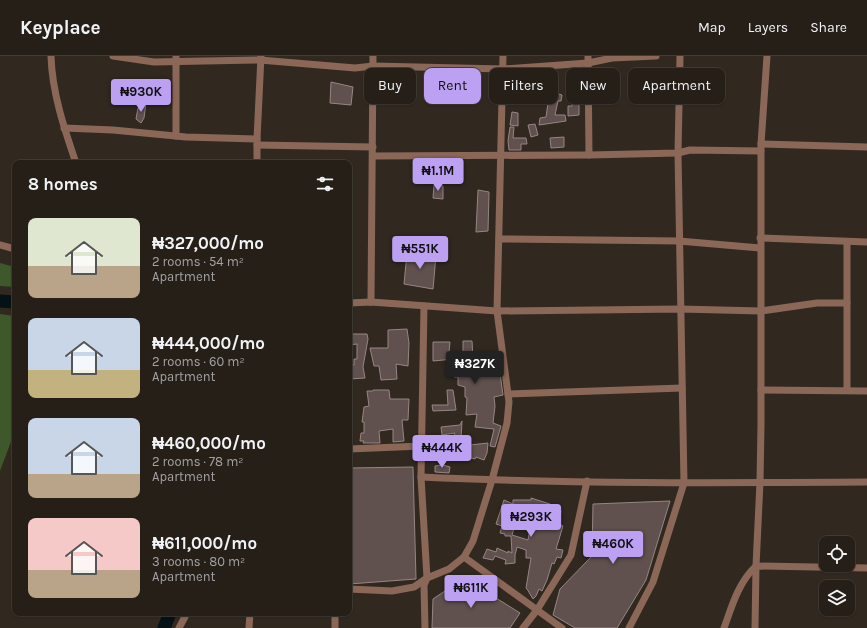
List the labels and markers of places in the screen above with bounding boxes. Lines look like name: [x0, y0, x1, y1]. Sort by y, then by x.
pin: ₦930K: [113, 79, 169, 113]
pin: ₦1.1M: [410, 158, 466, 192]
pin: ₦551K: [392, 236, 448, 270]
pin: ₦327K: [447, 351, 503, 385]
pin: ₦444K: [414, 435, 470, 469]
pin: ₦293K: [503, 504, 559, 538]
pin: ₦460K: [585, 531, 641, 565]
pin: ₦611K: [443, 575, 499, 609]

